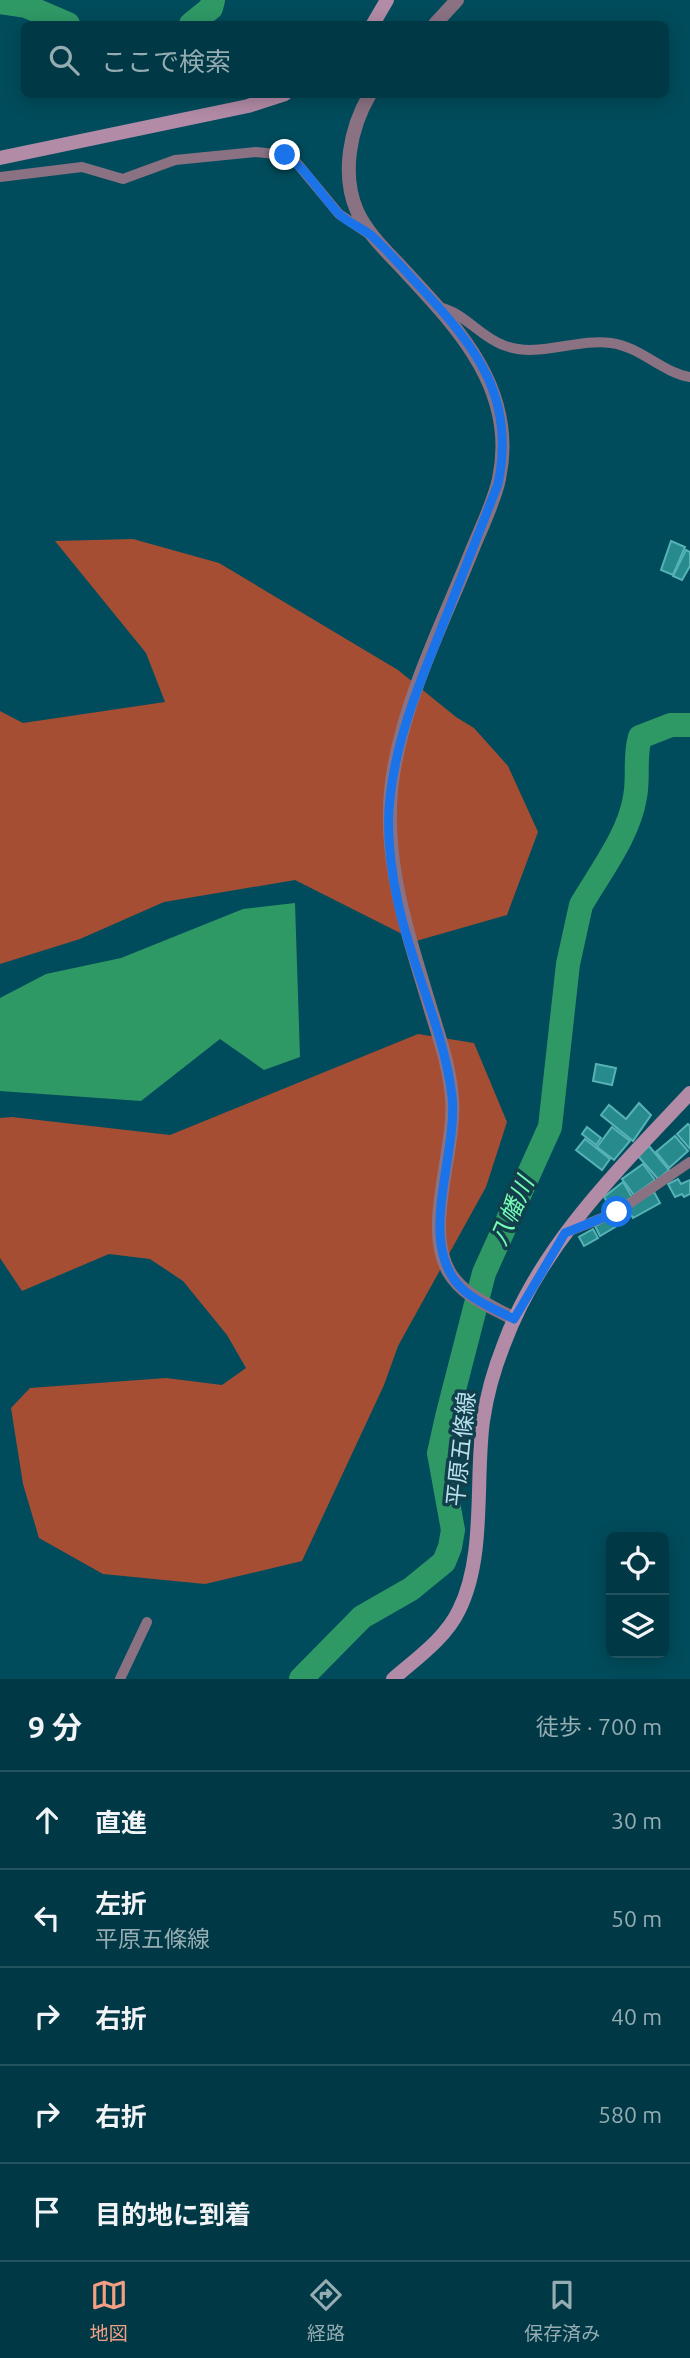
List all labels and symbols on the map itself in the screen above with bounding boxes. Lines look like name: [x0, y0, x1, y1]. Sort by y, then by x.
route end: [269, 139, 300, 170]
water label: 八幡川: [485, 1170, 540, 1249]
route start: [601, 1196, 632, 1227]
street label: 平原五條線: [442, 1390, 479, 1507]

